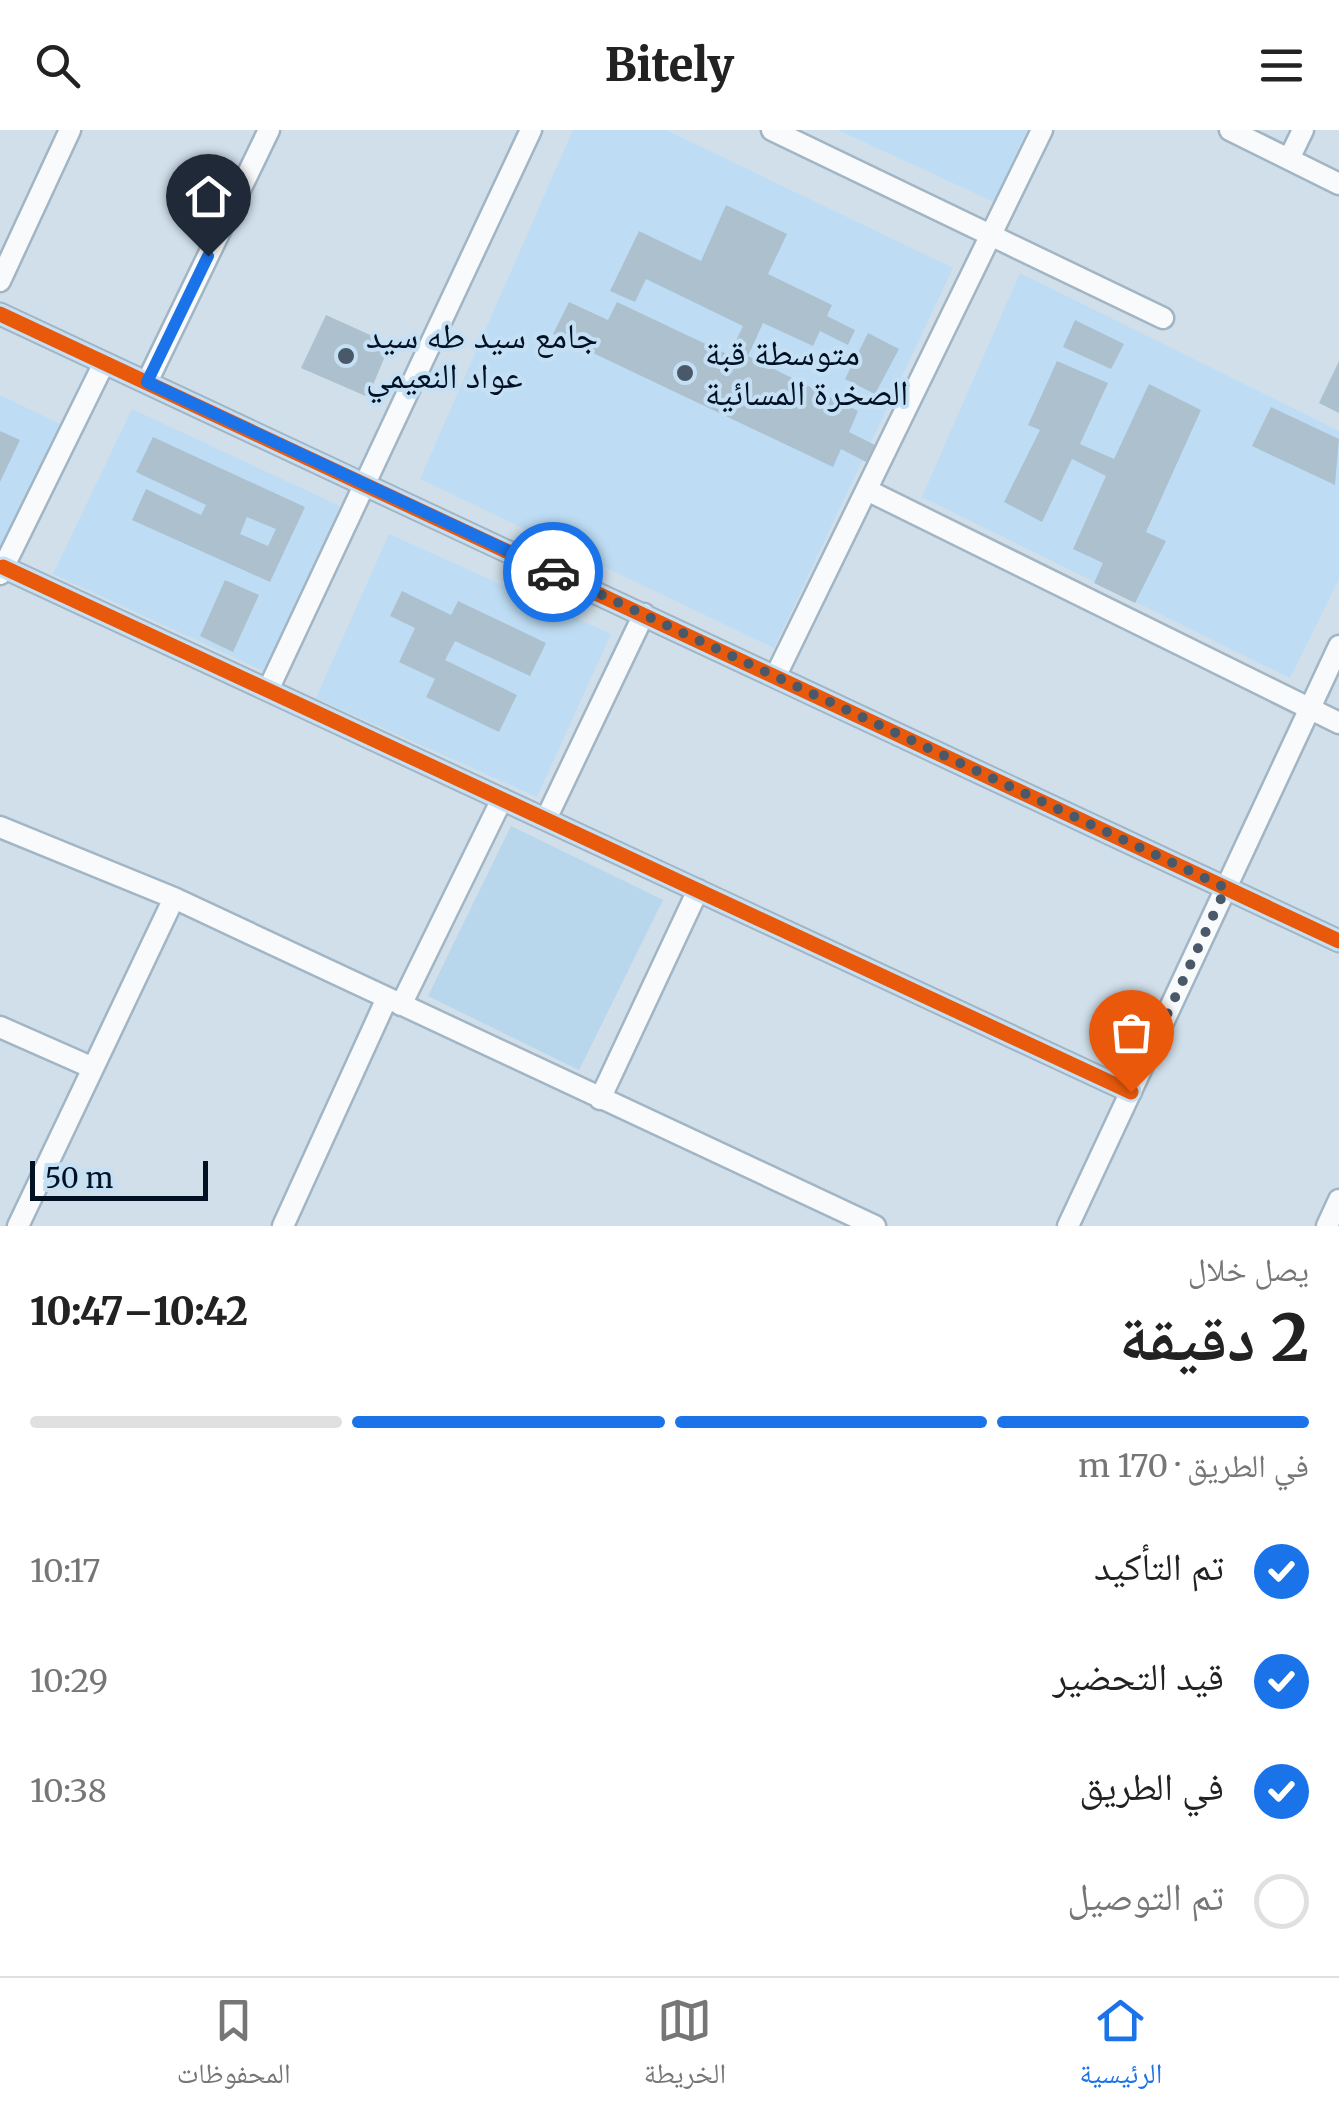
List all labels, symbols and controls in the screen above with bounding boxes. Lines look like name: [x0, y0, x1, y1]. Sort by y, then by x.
text: Bitely: [605, 37, 734, 93]
icon: search: [30, 38, 85, 93]
icon: menu: [1254, 38, 1309, 93]
pin: [166, 154, 251, 257]
icon: home: [181, 169, 236, 224]
place label: جامع سيد طه سيد عواد النعيمي: [366, 314, 598, 404]
place label: متوسطة قبة الصخرة المسائية: [705, 331, 908, 415]
marker: جامع سيد طه سيد عواد النعيمي: [335, 345, 357, 367]
marker: متوسطة قبة الصخرة المسائية: [674, 362, 696, 384]
courier: [503, 522, 603, 622]
icon: car: [526, 545, 581, 600]
pin: [1089, 990, 1174, 1093]
icon: bag: [1104, 1005, 1159, 1060]
scale bar: [30, 1156, 208, 1200]
text: 50 m: [45, 1160, 113, 1196]
text: يصل خلال: [1188, 1250, 1309, 1290]
text: 10:42–10:47: [30, 1288, 248, 1335]
text: 2 دقيقة: [1119, 1297, 1309, 1379]
text: في الطريق · 170 m: [1078, 1446, 1309, 1486]
text: تم التأكيد: [1094, 1543, 1224, 1590]
icon: check: [1254, 1544, 1309, 1599]
text: 10:17: [30, 1551, 101, 1591]
text: قيد التحضير: [1053, 1653, 1224, 1700]
icon: check: [1254, 1654, 1309, 1709]
text: 10:29: [30, 1661, 108, 1701]
text: في الطريق: [1079, 1763, 1224, 1810]
icon: check: [1254, 1764, 1309, 1819]
text: 10:38: [30, 1771, 107, 1811]
text: تم التوصيل: [1067, 1873, 1224, 1920]
tab: المحفوظات: [177, 1993, 291, 2101]
tab: الخريطة: [644, 1993, 726, 2101]
tab: الرئيسية: [1079, 1993, 1162, 2101]

